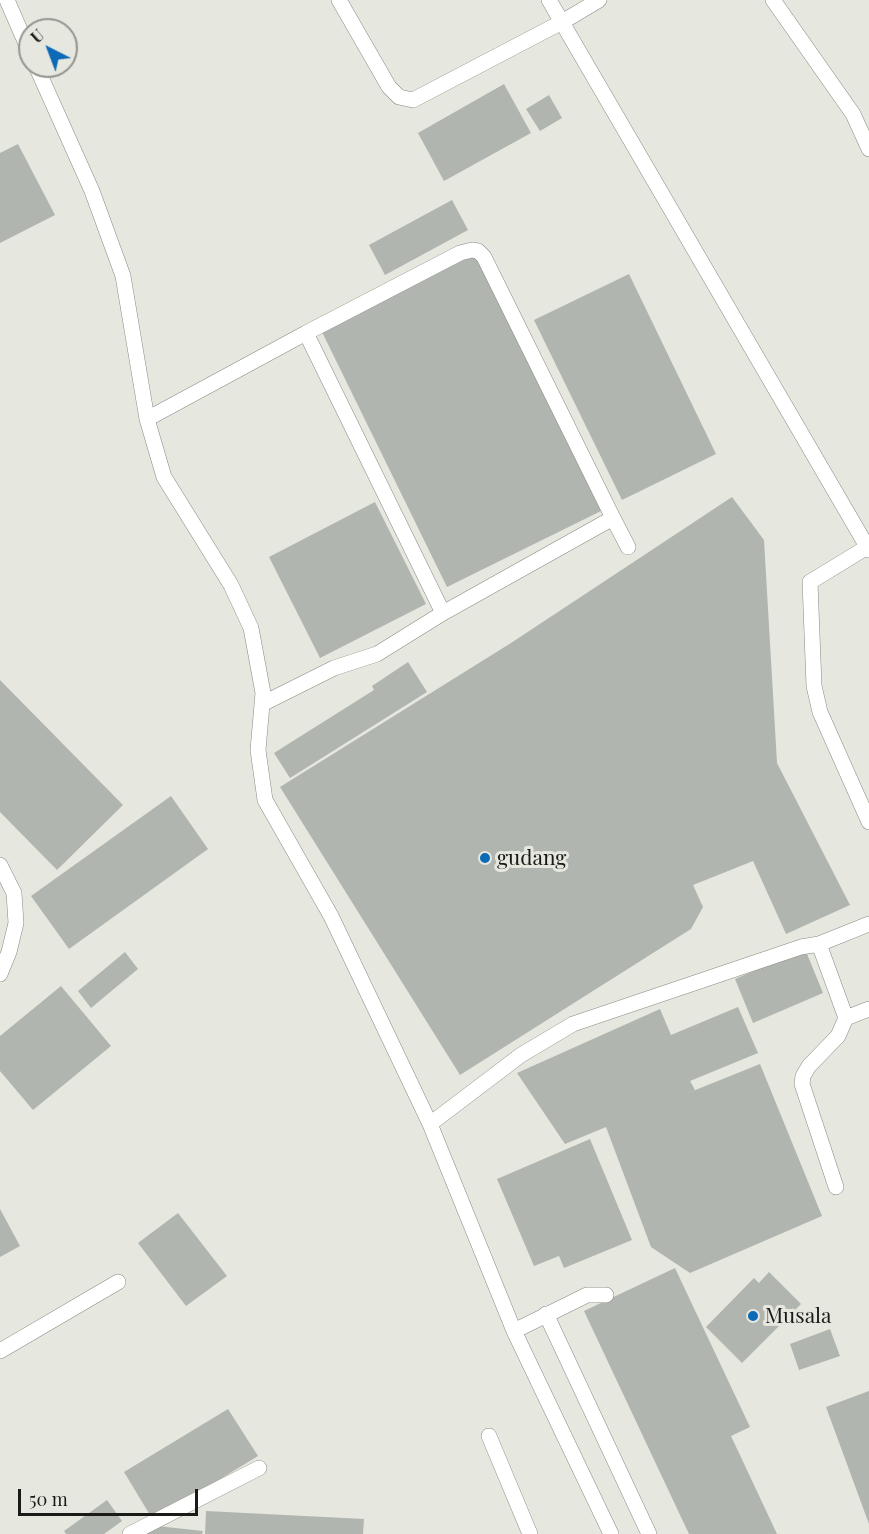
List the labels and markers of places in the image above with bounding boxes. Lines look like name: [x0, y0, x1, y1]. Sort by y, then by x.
place label: gudang: [497, 845, 566, 871]
marker: gudang: [478, 851, 492, 865]
place label: Musala: [765, 1303, 832, 1329]
marker: Musala: [746, 1309, 760, 1323]

